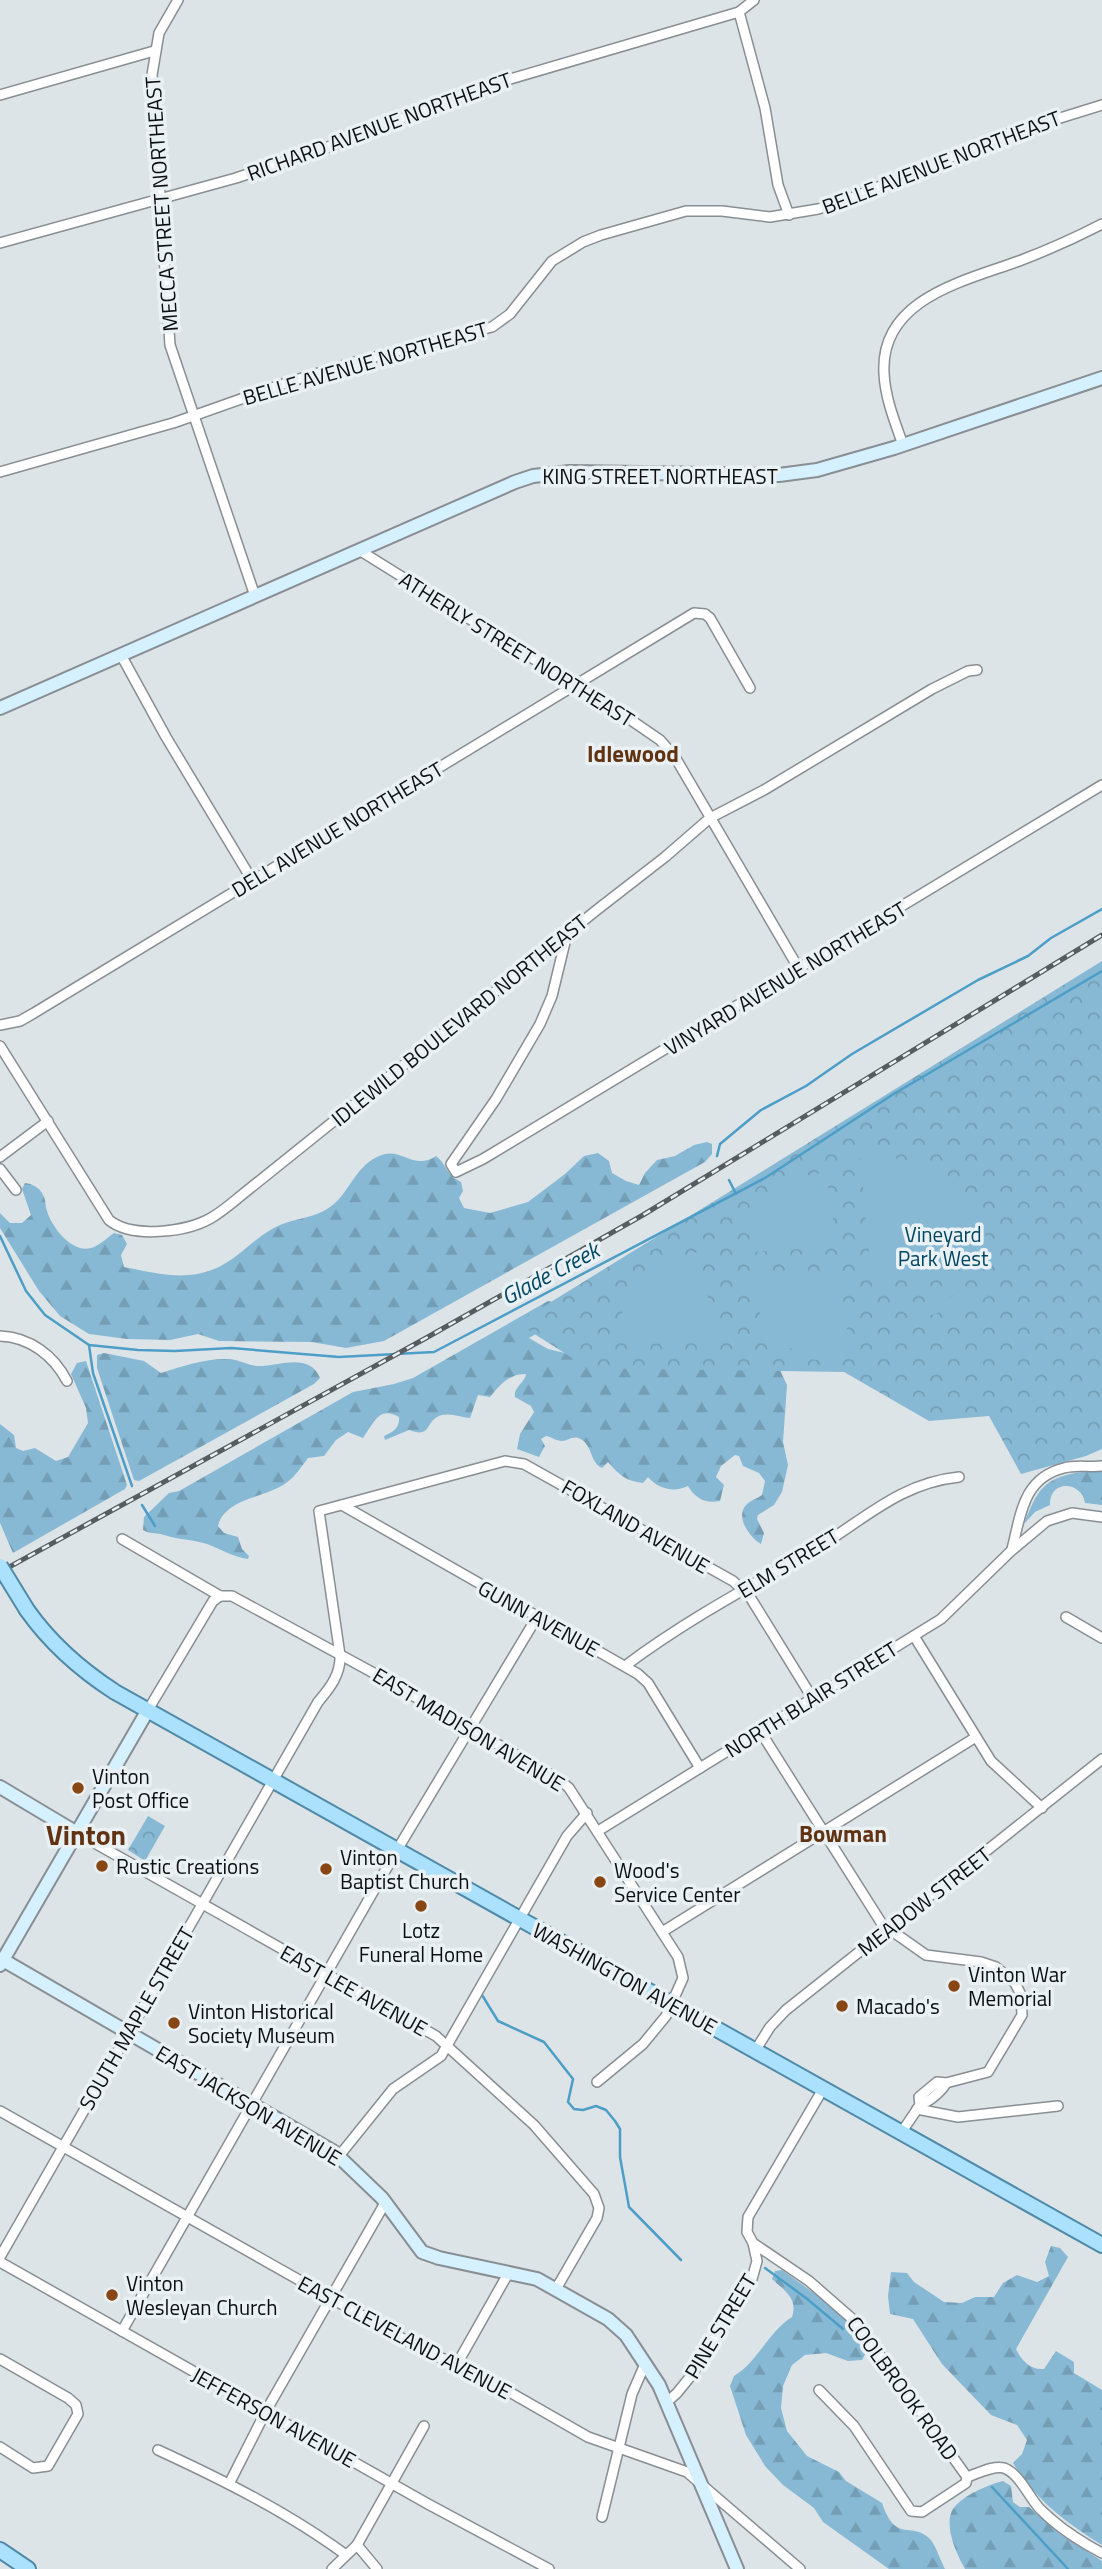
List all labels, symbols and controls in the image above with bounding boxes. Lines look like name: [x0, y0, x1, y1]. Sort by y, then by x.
street label: RICHARD AVENUE NORTHEAST: [242, 63, 516, 189]
street label: MECCA STREET NORTHEAST: [136, 75, 186, 333]
street label: BELLE AVENUE NORTHEAST: [817, 102, 1065, 222]
street label: BELLE AVENUE NORTHEAST: [239, 313, 491, 413]
street label: KING STREET NORTHEAST: [542, 460, 778, 492]
street label: ATHERLY STREET NORTHEAST: [393, 563, 641, 735]
district label: Idlewood: [587, 736, 679, 771]
street label: DELL AVENUE NORTHEAST: [225, 753, 449, 905]
street label: VINYARD AVENUE NORTHEAST: [658, 893, 912, 1063]
street label: IDLEWILD BOULEVARD NORTHEAST: [324, 906, 594, 1134]
park label: Vineyard Park West: [898, 1218, 989, 1274]
water label: Glade Creek: [495, 1231, 608, 1314]
street label: FOXLAND AVENUE: [556, 1471, 716, 1581]
street label: ELM STREET: [731, 1520, 845, 1606]
street label: GUNN AVENUE: [472, 1571, 606, 1665]
street label: NORTH BLAIR STREET: [718, 1633, 904, 1765]
street label: EAST MADISON AVENUE: [367, 1659, 571, 1799]
place label: Vinton Post Office: [92, 1760, 189, 1816]
marker: Vinton Post Office: [70, 1780, 86, 1796]
district label: Vinton: [46, 1813, 126, 1856]
district label: Bowman: [799, 1816, 887, 1851]
street label: MEADOW STREET: [850, 1839, 998, 1963]
place label: Vinton Baptist Church: [340, 1841, 470, 1897]
place label: Rustic Creations: [116, 1850, 259, 1882]
place label: Wood's Service Center: [614, 1854, 740, 1910]
marker: Rustic Creations: [94, 1858, 110, 1874]
marker: Vinton Baptist Church: [318, 1861, 334, 1877]
marker: Wood's Service Center: [592, 1874, 608, 1890]
marker: Lotz Funeral Home: [413, 1898, 429, 1914]
place label: Lotz Funeral Home: [359, 1914, 483, 1970]
street label: WASHINGTON AVENUE: [527, 1914, 723, 2042]
street label: SOUTH MAPLE STREET: [70, 1920, 202, 2116]
street label: EAST LEE AVENUE: [275, 1936, 433, 2044]
place label: Vinton War Memorial: [968, 1958, 1066, 2014]
marker: Vinton War Memorial: [946, 1978, 962, 1994]
place label: Macado's: [856, 1990, 940, 2022]
place label: Vinton Historical Society Museum: [188, 1995, 335, 2051]
marker: Macado's: [834, 1998, 850, 2014]
marker: Vinton Historical Society Museum: [166, 2015, 182, 2031]
street label: EAST JACKSON AVENUE: [150, 2037, 348, 2173]
place label: Vinton Wesleyan Church: [126, 2267, 278, 2323]
street label: EAST CLEVELAND AVENUE: [292, 2267, 518, 2407]
street label: PINE STREET: [676, 2267, 764, 2385]
marker: Vinton Wesleyan Church: [104, 2287, 120, 2303]
street label: COOLBROOK ROAD: [840, 2309, 966, 2467]
street label: JEFFERSON AVENUE: [186, 2359, 362, 2475]

